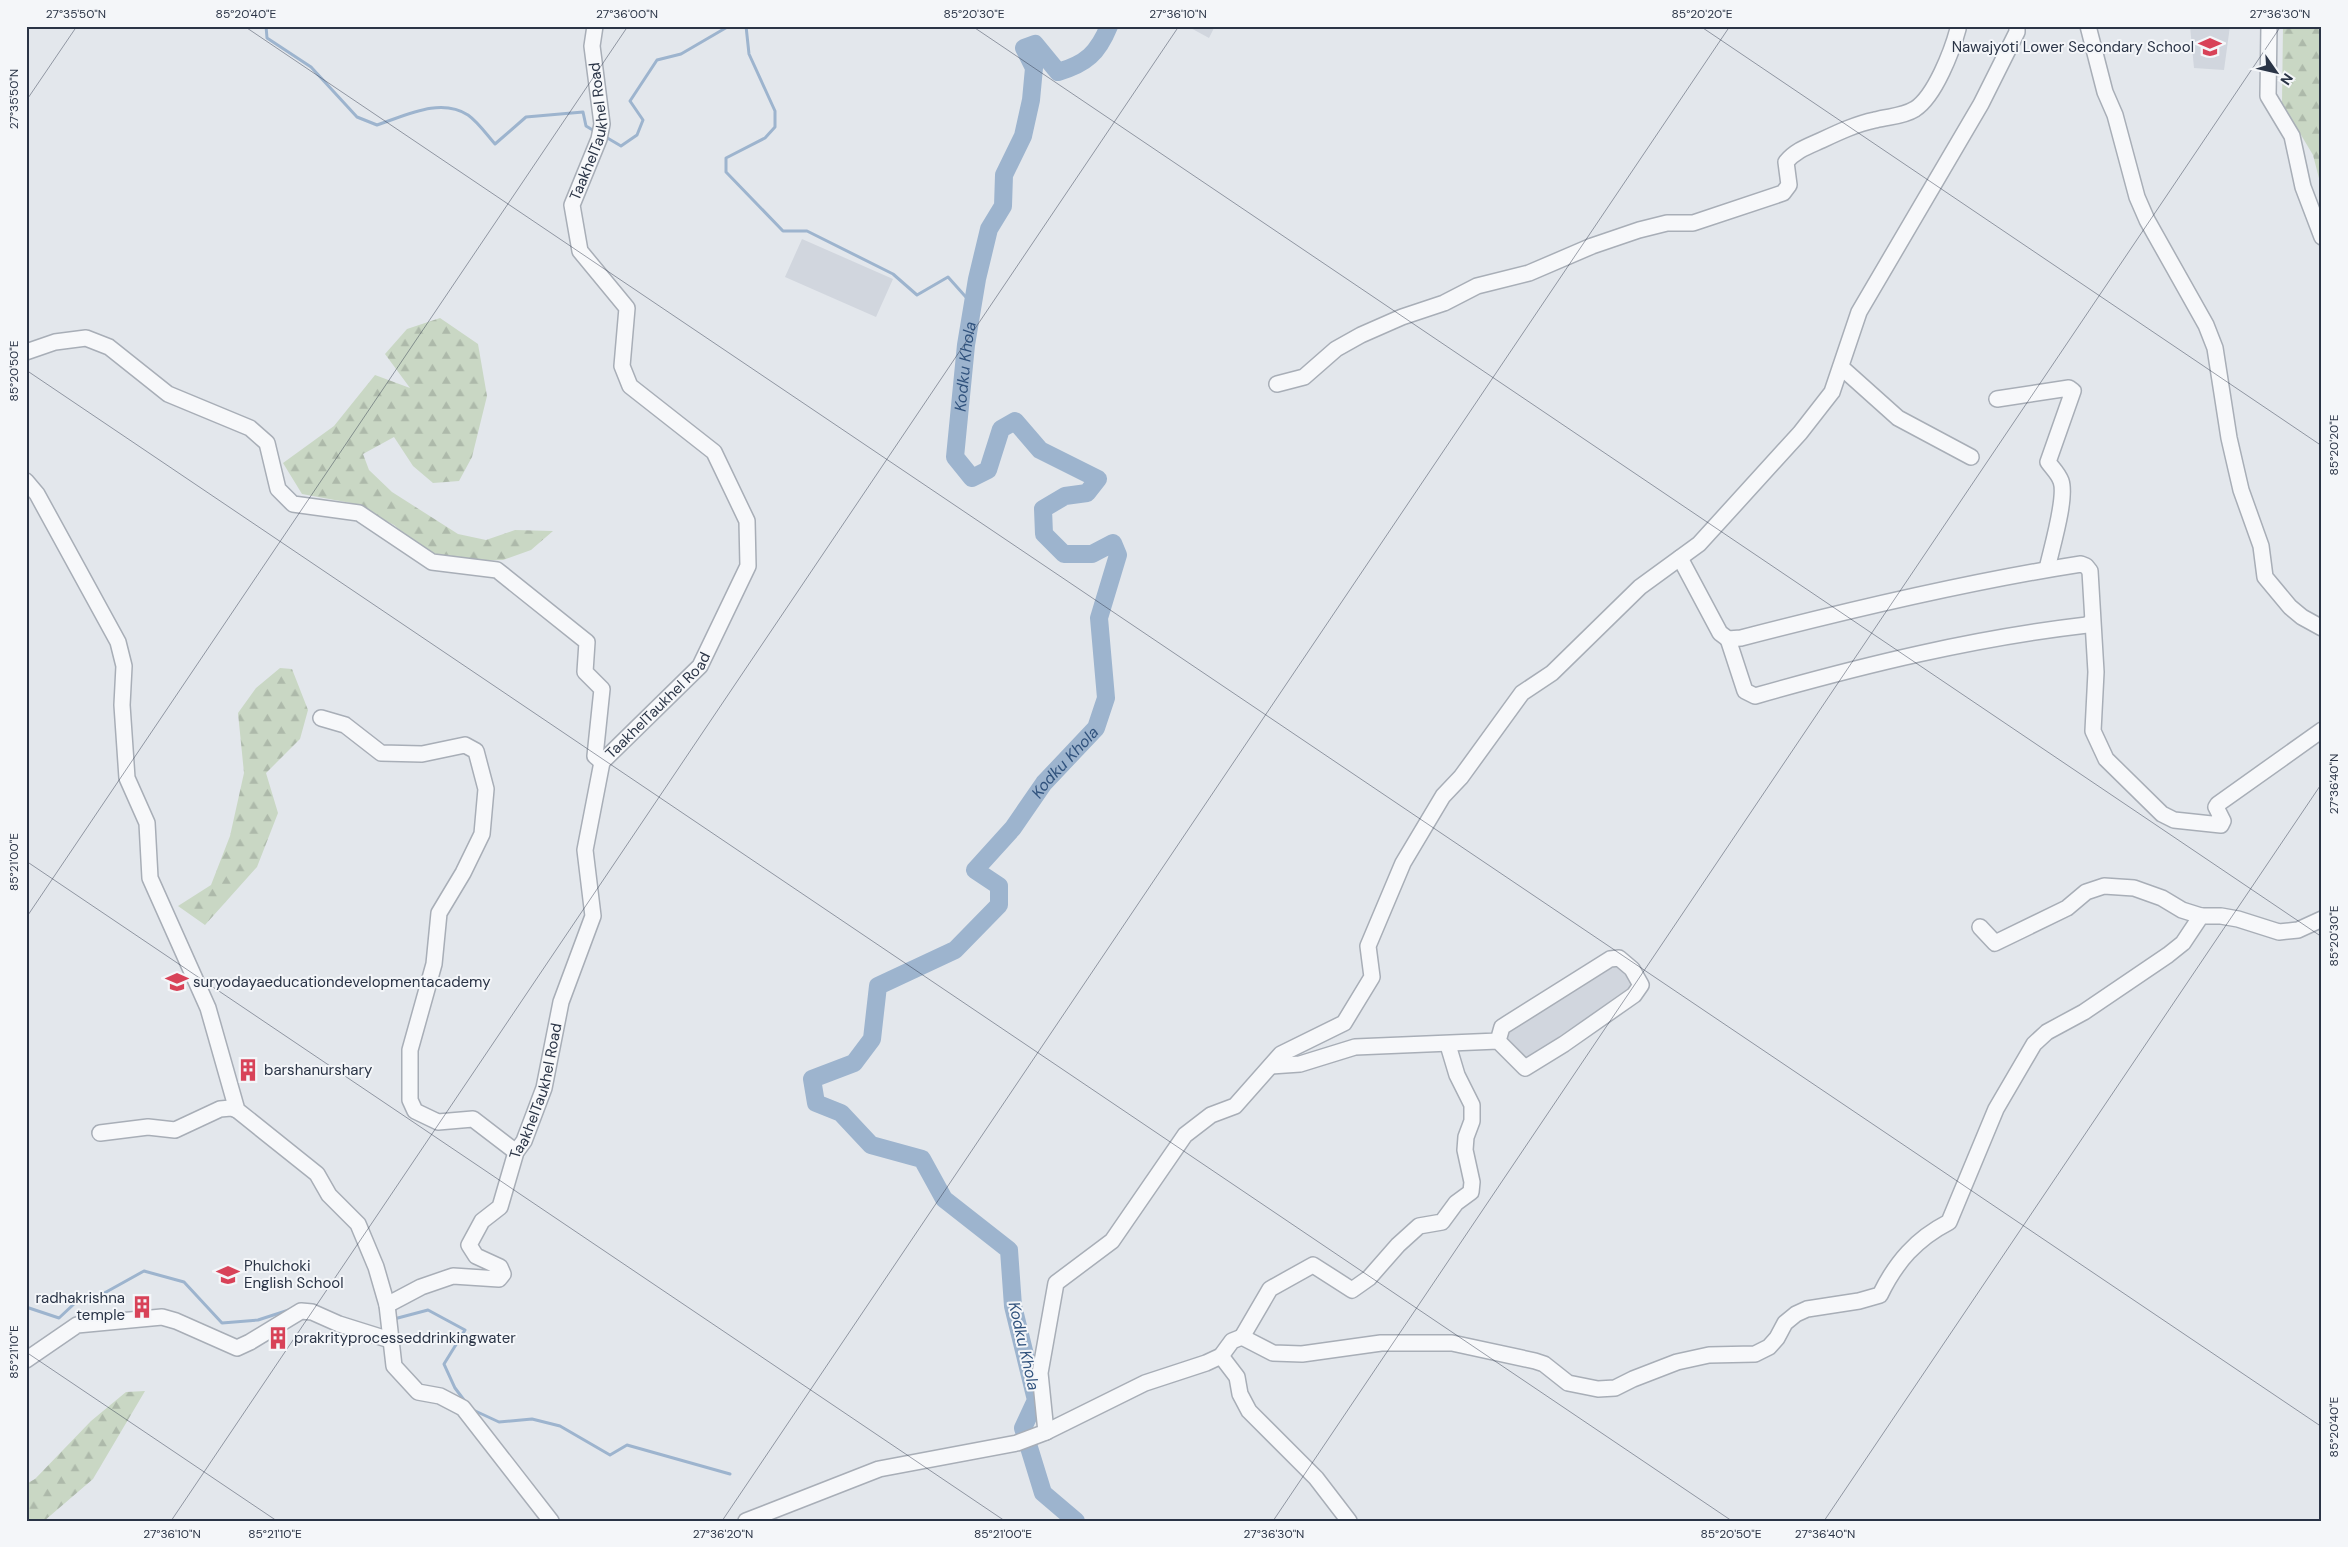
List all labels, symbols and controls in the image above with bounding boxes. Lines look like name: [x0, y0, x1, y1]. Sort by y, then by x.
text: 27°35'50"N: [46, 6, 106, 22]
text: 85°20'40"E: [216, 6, 277, 22]
text: 27°36'00"N: [596, 6, 658, 22]
text: 85°20'30"E: [943, 6, 1005, 22]
text: 27°36'10"N: [1149, 6, 1207, 22]
text: 85°20'20"E: [1672, 6, 1733, 22]
text: 27°36'30"N: [2250, 6, 2310, 22]
school or university icon: Nawajyoti Lower Secondary School: [2197, 34, 2223, 60]
place label: Nawajyoti Lower Secondary School: [1952, 37, 2194, 57]
north arrow: [2250, 48, 2300, 98]
street label: TaakhelTaukhel Road: [565, 61, 612, 203]
text: 27°35'50"N: [6, 69, 22, 129]
text: N: [2276, 70, 2297, 89]
water label: Kodku Khola: [949, 320, 980, 412]
text: 85°20'50"E: [6, 340, 22, 402]
text: 85°20'20"E: [2326, 414, 2342, 475]
street label: TaakhelTaukhel Road: [601, 649, 715, 763]
water label: Kodku Khola: [1026, 721, 1103, 802]
text: 27°36'40"N: [2326, 754, 2342, 814]
text: 85°21'00"E: [6, 833, 22, 891]
text: 85°20'30"E: [2326, 905, 2342, 967]
school or university icon: suryodayaeducationdevelopmentacademy: [164, 969, 190, 995]
place label: suryodayaeducationdevelopmentacademy: [193, 972, 491, 992]
street label: TaakhelTaukhel Road: [505, 1021, 567, 1161]
building icon: barshanurshary: [235, 1057, 261, 1083]
place label: barshanurshary: [264, 1060, 373, 1080]
place label: Phulchoki English School: [244, 1256, 344, 1293]
school or university icon: Phulchoki English School: [215, 1262, 241, 1288]
place label: radhakrishna temple: [35, 1288, 125, 1325]
building icon: radhakrishna temple: [129, 1294, 155, 1320]
water label: Kodku Khola: [1004, 1300, 1044, 1393]
text: 85°21'10"E: [6, 1325, 22, 1379]
building icon: prakrityprocesseddrinkingwater: [265, 1325, 291, 1351]
place label: prakrityprocesseddrinkingwater: [294, 1328, 516, 1348]
text: 85°20'40"E: [2326, 1396, 2342, 1457]
text: 27°36'10"N: [143, 1526, 201, 1542]
text: 85°21'10"E: [248, 1526, 302, 1542]
text: 27°36'20"N: [693, 1526, 753, 1542]
text: 85°21'00"E: [974, 1526, 1032, 1542]
text: 27°36'30"N: [1244, 1526, 1304, 1542]
text: 85°20'50"E: [1700, 1526, 1762, 1542]
text: 27°36'40"N: [1795, 1526, 1855, 1542]

